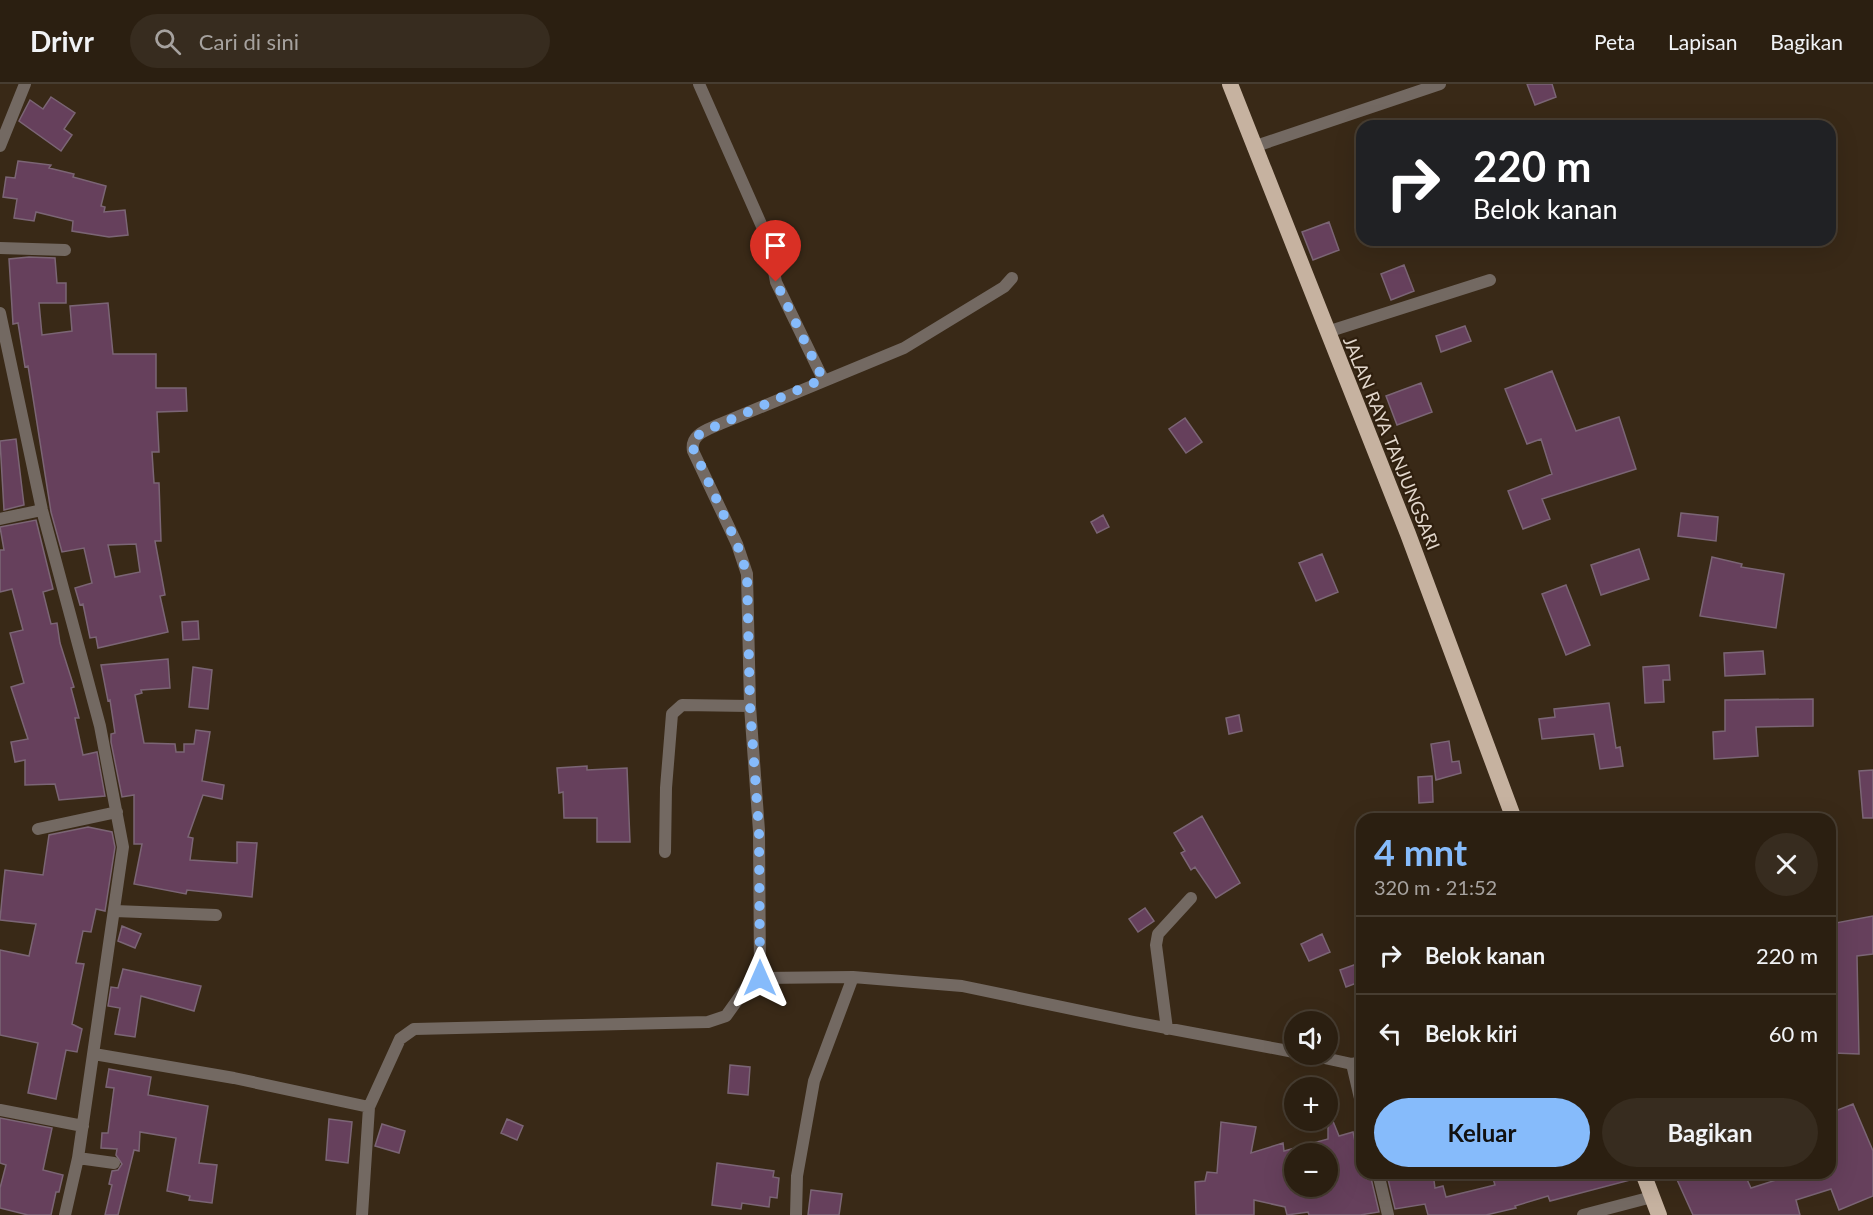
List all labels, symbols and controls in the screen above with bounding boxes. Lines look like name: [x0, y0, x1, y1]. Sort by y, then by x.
search box: [130, 14, 550, 68]
text: Drivr: [30, 24, 94, 58]
icon: search: [151, 25, 184, 58]
text: Cari di sini: [199, 28, 299, 55]
text: Peta: [1594, 29, 1635, 54]
text: Lapisan: [1668, 29, 1737, 54]
text: Bagikan: [1770, 29, 1843, 54]
text: 220 m: [1473, 141, 1591, 191]
icon: right: [1374, 144, 1452, 222]
text: Belok kanan: [1473, 192, 1618, 225]
pin: [750, 220, 801, 282]
icon: arrive: [759, 229, 792, 262]
street label: JALAN RAYA TANJUNGSARI: [1339, 333, 1445, 553]
text: 4 mnt: [1374, 830, 1467, 874]
button: close: [1755, 833, 1818, 896]
text: 320 m · 21:52: [1374, 875, 1497, 899]
icon: right: [1374, 939, 1407, 972]
text: Belok kanan: [1425, 942, 1545, 969]
text: 220 m: [1756, 942, 1818, 969]
position arrow: [728, 946, 792, 1010]
map controls: [1284, 1011, 1338, 1197]
button: sound: [1284, 1011, 1338, 1065]
icon: left: [1374, 1017, 1407, 1050]
text: Belok kiri: [1425, 1020, 1517, 1047]
text: 60 m: [1769, 1020, 1818, 1047]
button: +: [1284, 1077, 1338, 1131]
button: Keluar: [1374, 1098, 1590, 1167]
button: Bagikan: [1602, 1098, 1818, 1167]
button: −: [1284, 1143, 1338, 1197]

